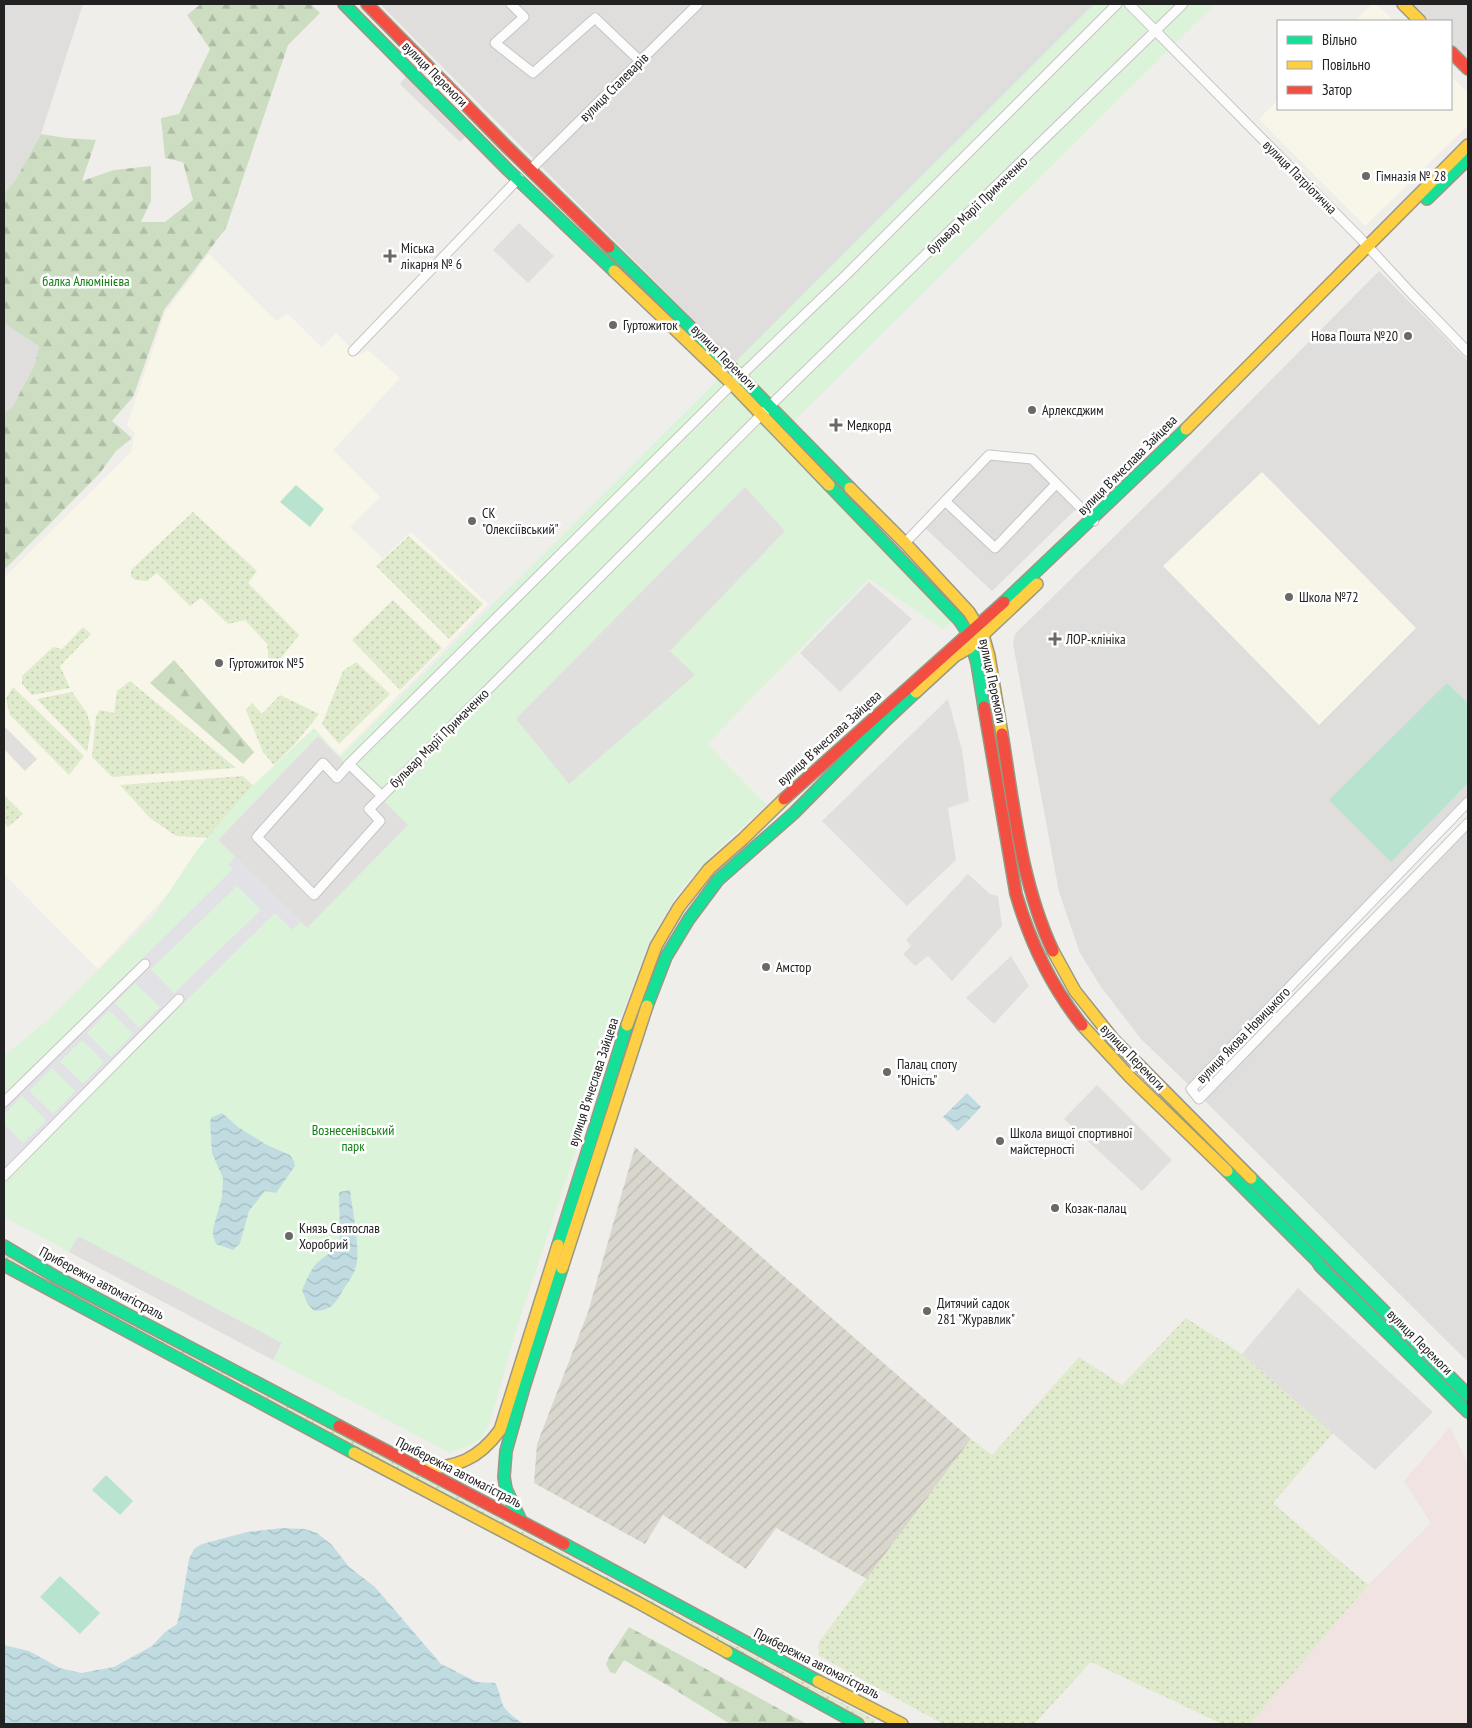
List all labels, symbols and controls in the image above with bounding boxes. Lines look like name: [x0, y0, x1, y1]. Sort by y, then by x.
legend: [1277, 20, 1452, 110]
text: Вільно: [1322, 30, 1357, 49]
street label: вулиця Перемоги: [398, 37, 472, 111]
street label: вулиця Сталеварів: [576, 48, 653, 125]
text: Повільно: [1322, 55, 1370, 74]
text: Затор: [1322, 80, 1352, 99]
street label: вулиця Патріотична: [1259, 136, 1341, 218]
street label: бульвар Марії Примаченко: [923, 152, 1031, 258]
place label: Гімназія № 28: [1376, 167, 1446, 185]
marker: Гімназія № 28: [1360, 170, 1372, 182]
place label: Мiська лiкарня № 6: [400, 239, 462, 273]
marker: Мiська лiкарня № 6: [383, 249, 397, 263]
park label: балка Алюмінієва: [42, 272, 130, 290]
place label: Гуртожиток: [623, 316, 678, 334]
marker: Гуртожиток: [607, 319, 619, 331]
street label: вулиця Перемоги: [687, 320, 761, 394]
place label: Нова Пошта №20: [1311, 327, 1398, 345]
marker: Нова Пошта №20: [1402, 330, 1414, 342]
place label: Арлексджим: [1042, 401, 1104, 419]
marker: Арлексджим: [1026, 404, 1038, 416]
street label: вулиця Вʼячеслава Зайцева: [1073, 411, 1181, 519]
place label: Медкорд: [847, 416, 891, 434]
marker: Медкорд: [829, 418, 843, 432]
place label: СК "Олексіївський": [482, 504, 559, 538]
marker: СК "Олексіївський": [466, 515, 478, 527]
place label: Школа №72: [1299, 588, 1359, 606]
marker: Школа №72: [1283, 591, 1295, 603]
place label: ЛОР-клініка: [1065, 630, 1126, 648]
marker: ЛОР-клініка: [1048, 632, 1062, 646]
street label: вулиця Перемоги: [975, 637, 1011, 725]
place label: Гуртожиток №5: [229, 654, 304, 672]
marker: Гуртожиток №5: [213, 657, 225, 669]
street label: бульвар Марії Примаченко: [385, 684, 493, 792]
street label: вулиця Вʼячеслава Зайцева: [773, 686, 885, 790]
place label: Амстор: [776, 958, 811, 976]
marker: Амстор: [760, 961, 772, 973]
street label: вулиця Якова Новицького: [1192, 983, 1294, 1087]
street label: вулиця Вʼячеслава Зайцева: [564, 1015, 622, 1149]
street label: вулиця Перемоги: [1097, 1020, 1169, 1094]
place label: Палац споту "Юність": [897, 1055, 958, 1089]
marker: Палац споту "Юність": [881, 1066, 893, 1078]
park label: Вознесенівський парк: [312, 1121, 394, 1155]
place label: Школа вищої спортивної майстерності: [1010, 1124, 1133, 1158]
marker: Школа вищої спортивної майстерності: [994, 1135, 1006, 1147]
place label: Козак-палац: [1065, 1199, 1126, 1217]
marker: Козак-палац: [1049, 1202, 1061, 1214]
place label: Князь Святослав Хоробрий: [299, 1219, 380, 1253]
marker: Князь Святослав Хоробрий: [283, 1230, 295, 1242]
street label: Прибережна автомагістраль: [36, 1242, 168, 1324]
place label: Дитячий садок 281 "Журавлик": [937, 1294, 1015, 1328]
marker: Дитячий садок 281 "Журавлик": [921, 1305, 933, 1317]
street label: вулиця Перемоги: [1383, 1305, 1457, 1379]
street label: Прибережна автомагістраль: [393, 1432, 525, 1512]
street label: Прибережна автомагістраль: [751, 1623, 883, 1703]

